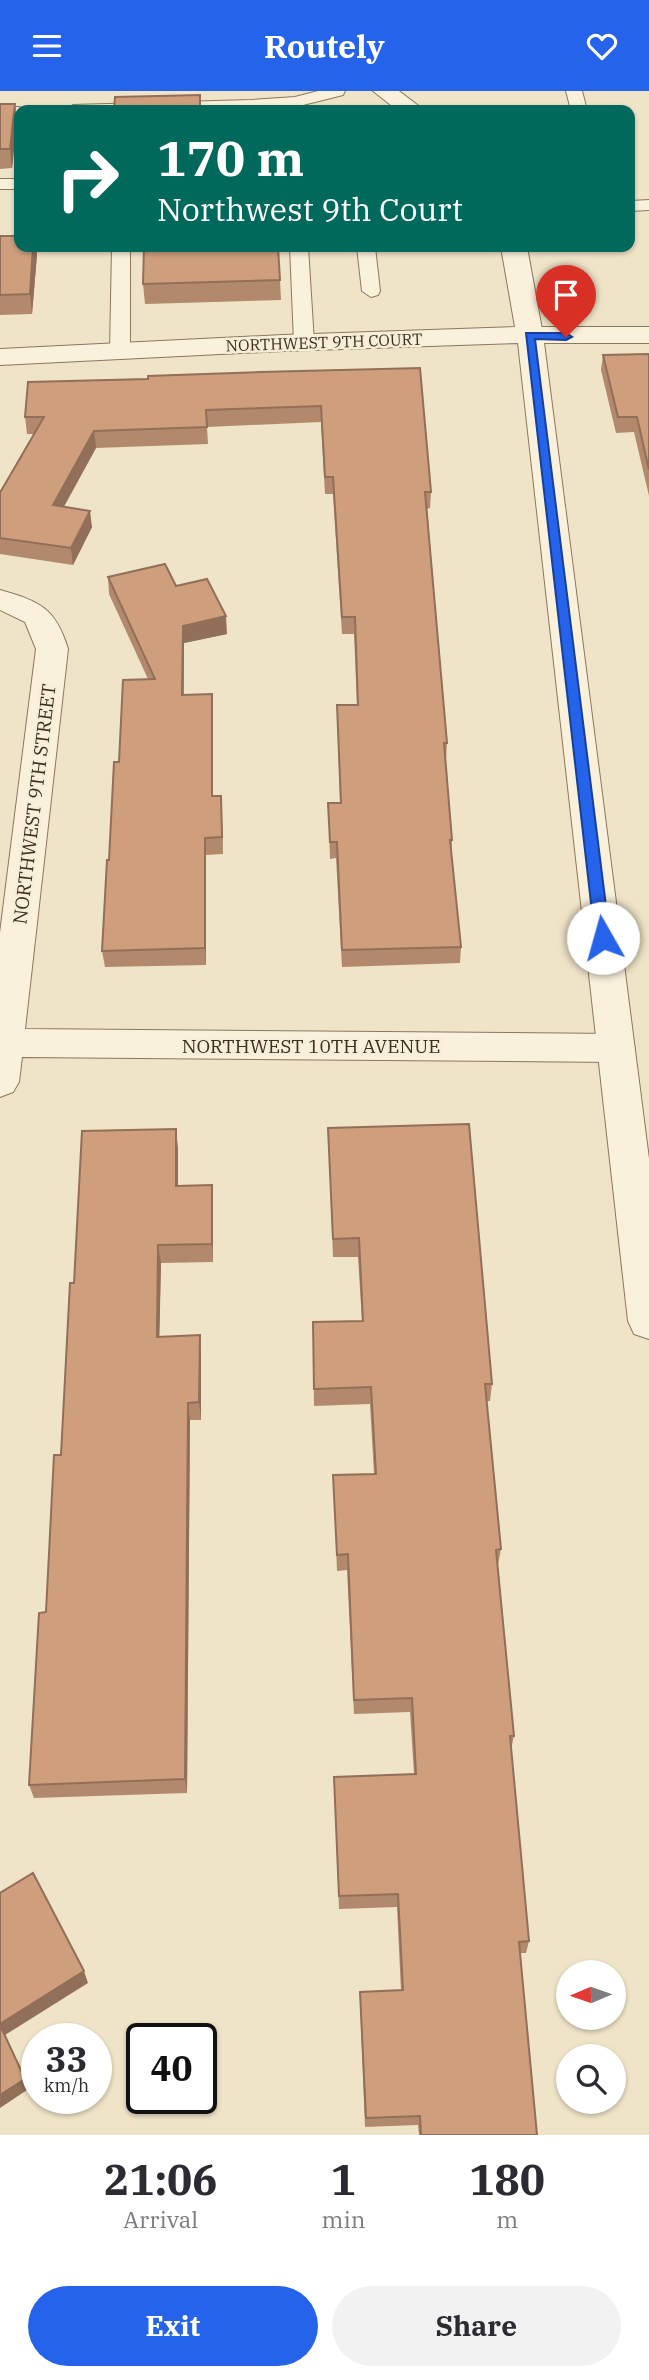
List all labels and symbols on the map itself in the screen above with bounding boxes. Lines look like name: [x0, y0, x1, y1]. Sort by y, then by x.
pin: [536, 265, 596, 337]
street label: NORTHWEST 9TH COURT: [225, 329, 423, 355]
street label: NORTHWEST 9TH STREET: [7, 682, 61, 926]
position arrow: [566, 901, 640, 975]
street label: NORTHWEST 10TH AVENUE: [182, 1034, 440, 1058]
north arrow: [556, 1960, 626, 2030]
speed limit sign: 40: [126, 2023, 217, 2114]

